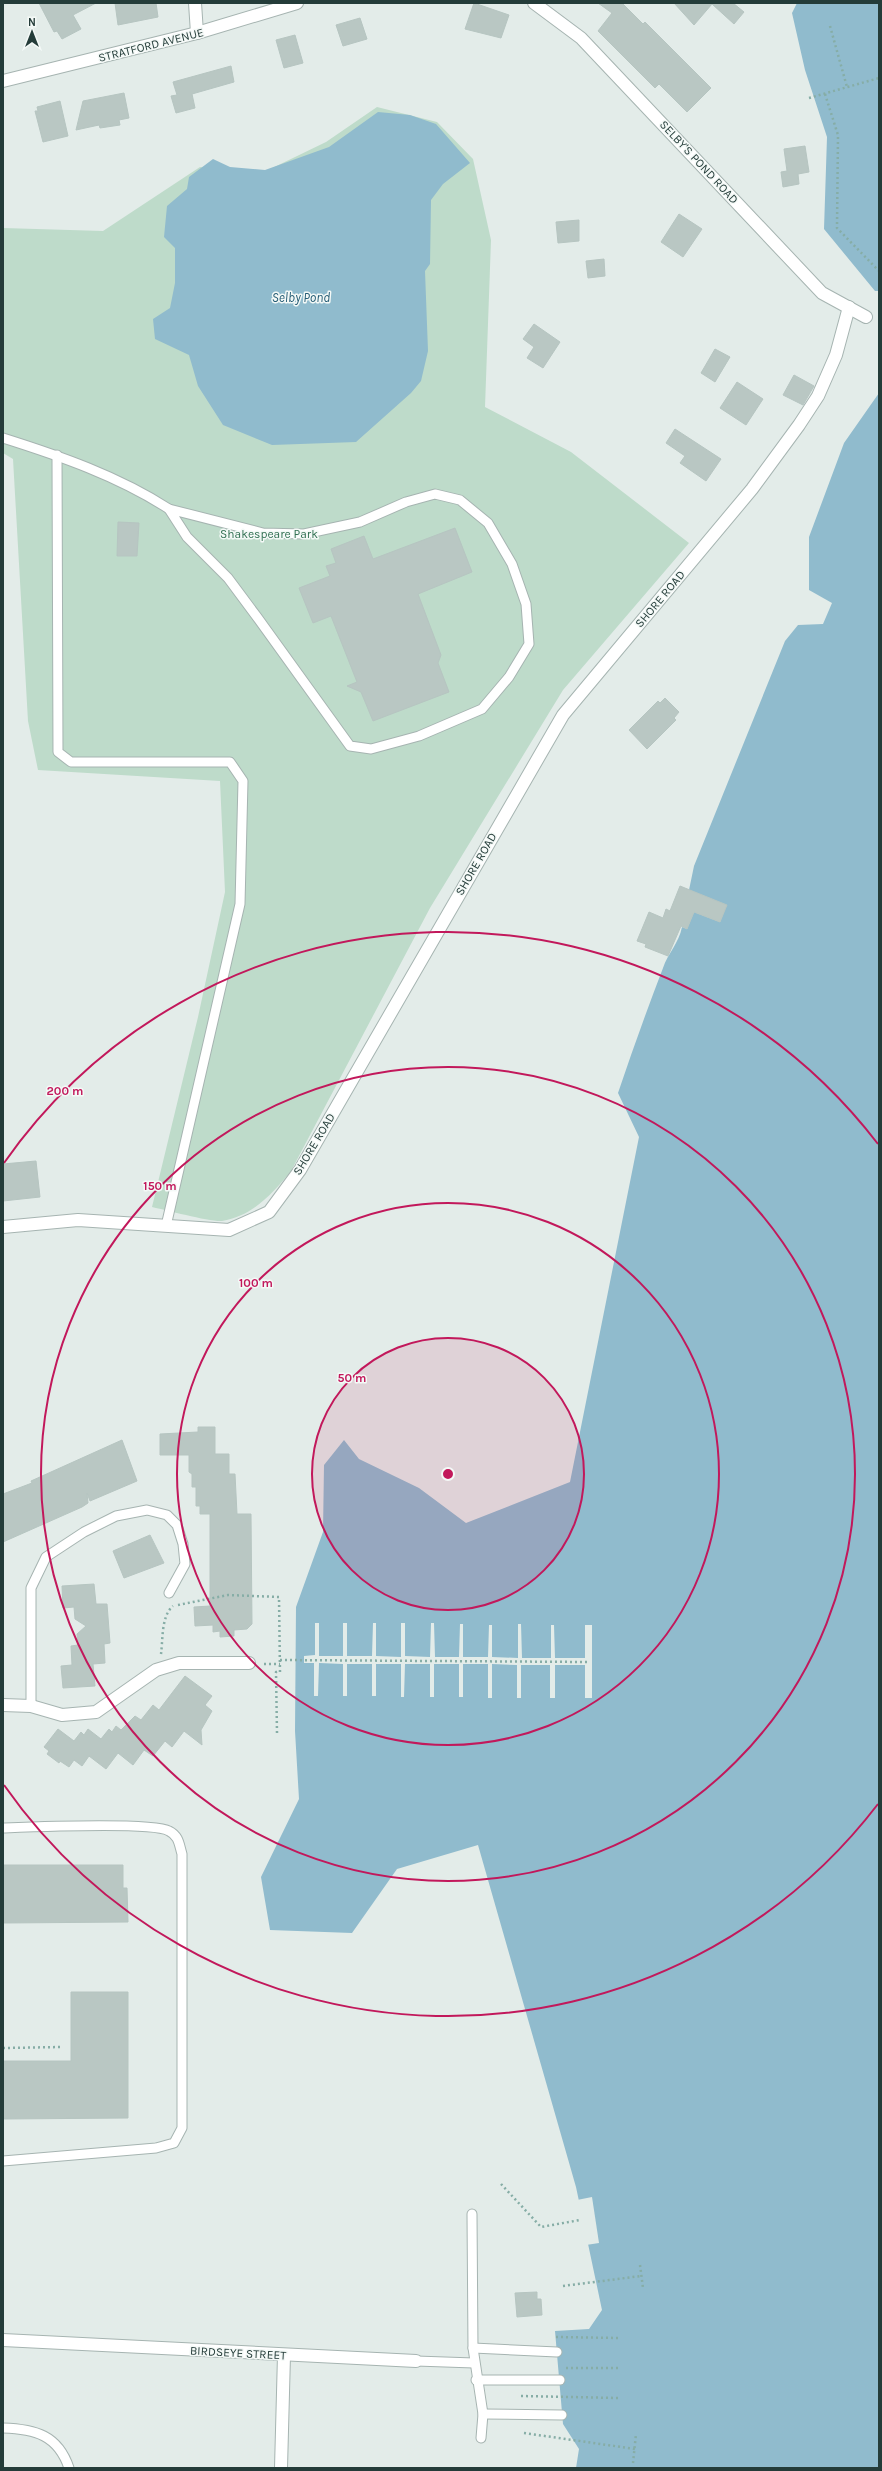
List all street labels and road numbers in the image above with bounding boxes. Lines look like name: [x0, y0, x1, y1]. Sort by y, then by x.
street label: STRATFORD AVENUE: [97, 25, 205, 65]
street label: SELBY'S POND ROAD: [657, 117, 741, 207]
street label: SHORE ROAD: [632, 568, 688, 630]
street label: SHORE ROAD: [452, 830, 500, 898]
street label: SHORE ROAD: [290, 1110, 338, 1178]
street label: BIRDSEYE STREET: [190, 2343, 286, 2363]

